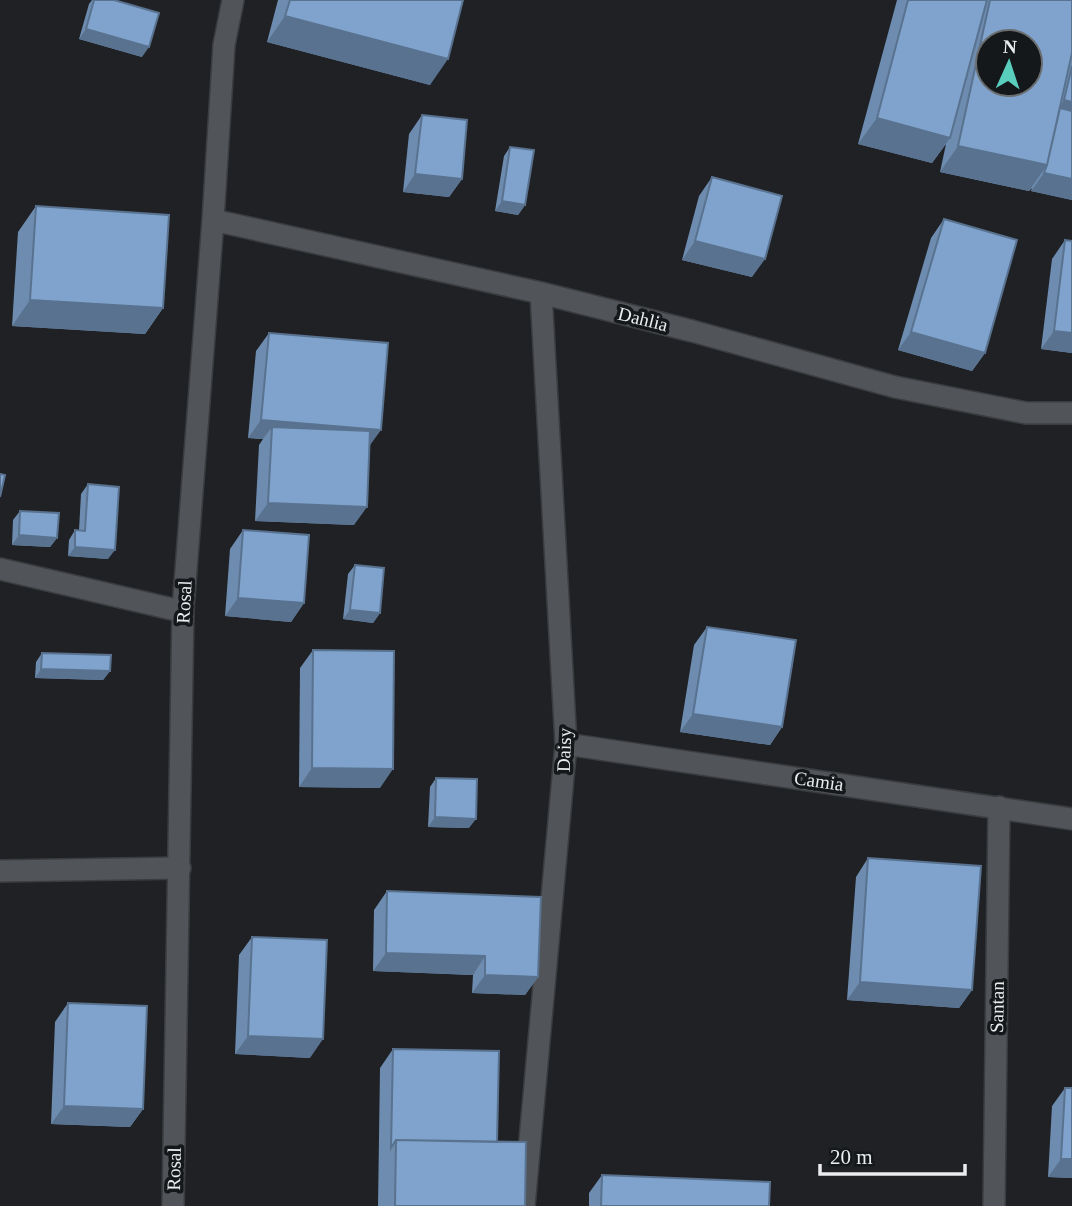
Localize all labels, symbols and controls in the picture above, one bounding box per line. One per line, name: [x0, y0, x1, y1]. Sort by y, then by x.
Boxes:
north arrow: [974, 28, 1044, 98]
text: N: [1002, 36, 1018, 57]
street label: Dahlia: [616, 303, 671, 335]
street label: Rosal: [172, 580, 196, 624]
street label: Daisy: [553, 727, 575, 773]
street label: Camia: [793, 767, 846, 795]
street label: Santan: [986, 980, 1008, 1033]
scale bar: [820, 1132, 965, 1176]
text: 20 m: [830, 1145, 873, 1169]
street label: Rosal: [163, 1147, 185, 1191]

